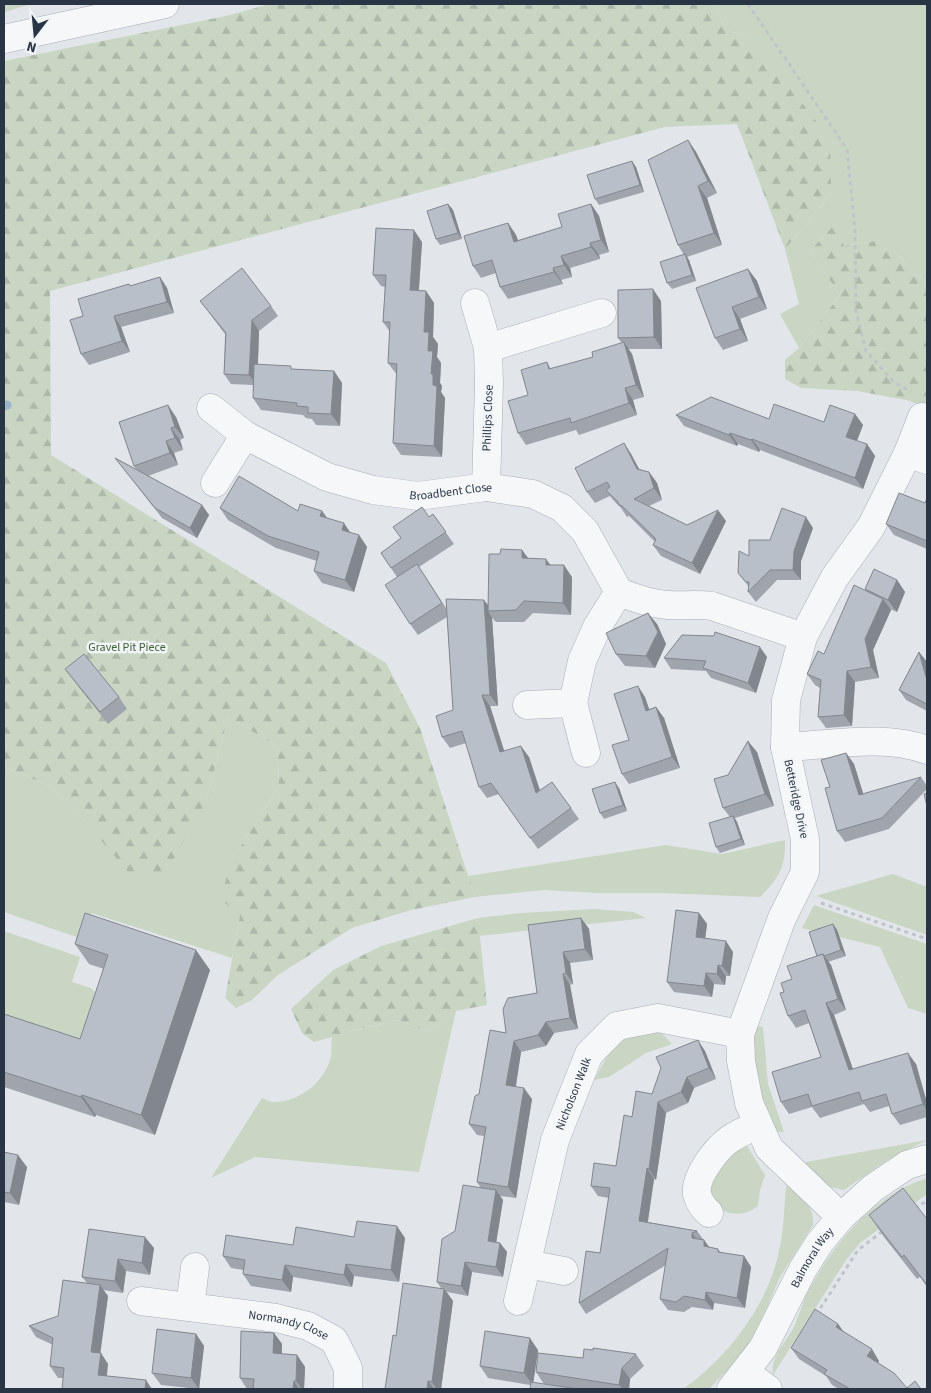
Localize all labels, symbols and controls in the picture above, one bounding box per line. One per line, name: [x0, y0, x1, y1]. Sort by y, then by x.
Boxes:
north arrow: [10, 10, 60, 60]
text: N: [24, 36, 39, 57]
street label: Phillips Close: [478, 384, 498, 452]
street label: Broadbent Close: [408, 479, 493, 505]
park label: Gravel Pit Piece: [88, 639, 166, 656]
street label: Betteridge Drive: [779, 758, 813, 840]
street label: Nicholson Walk: [551, 1055, 595, 1133]
street label: Balmoral Way: [786, 1223, 838, 1291]
street label: Normandy Close: [248, 1306, 332, 1344]

